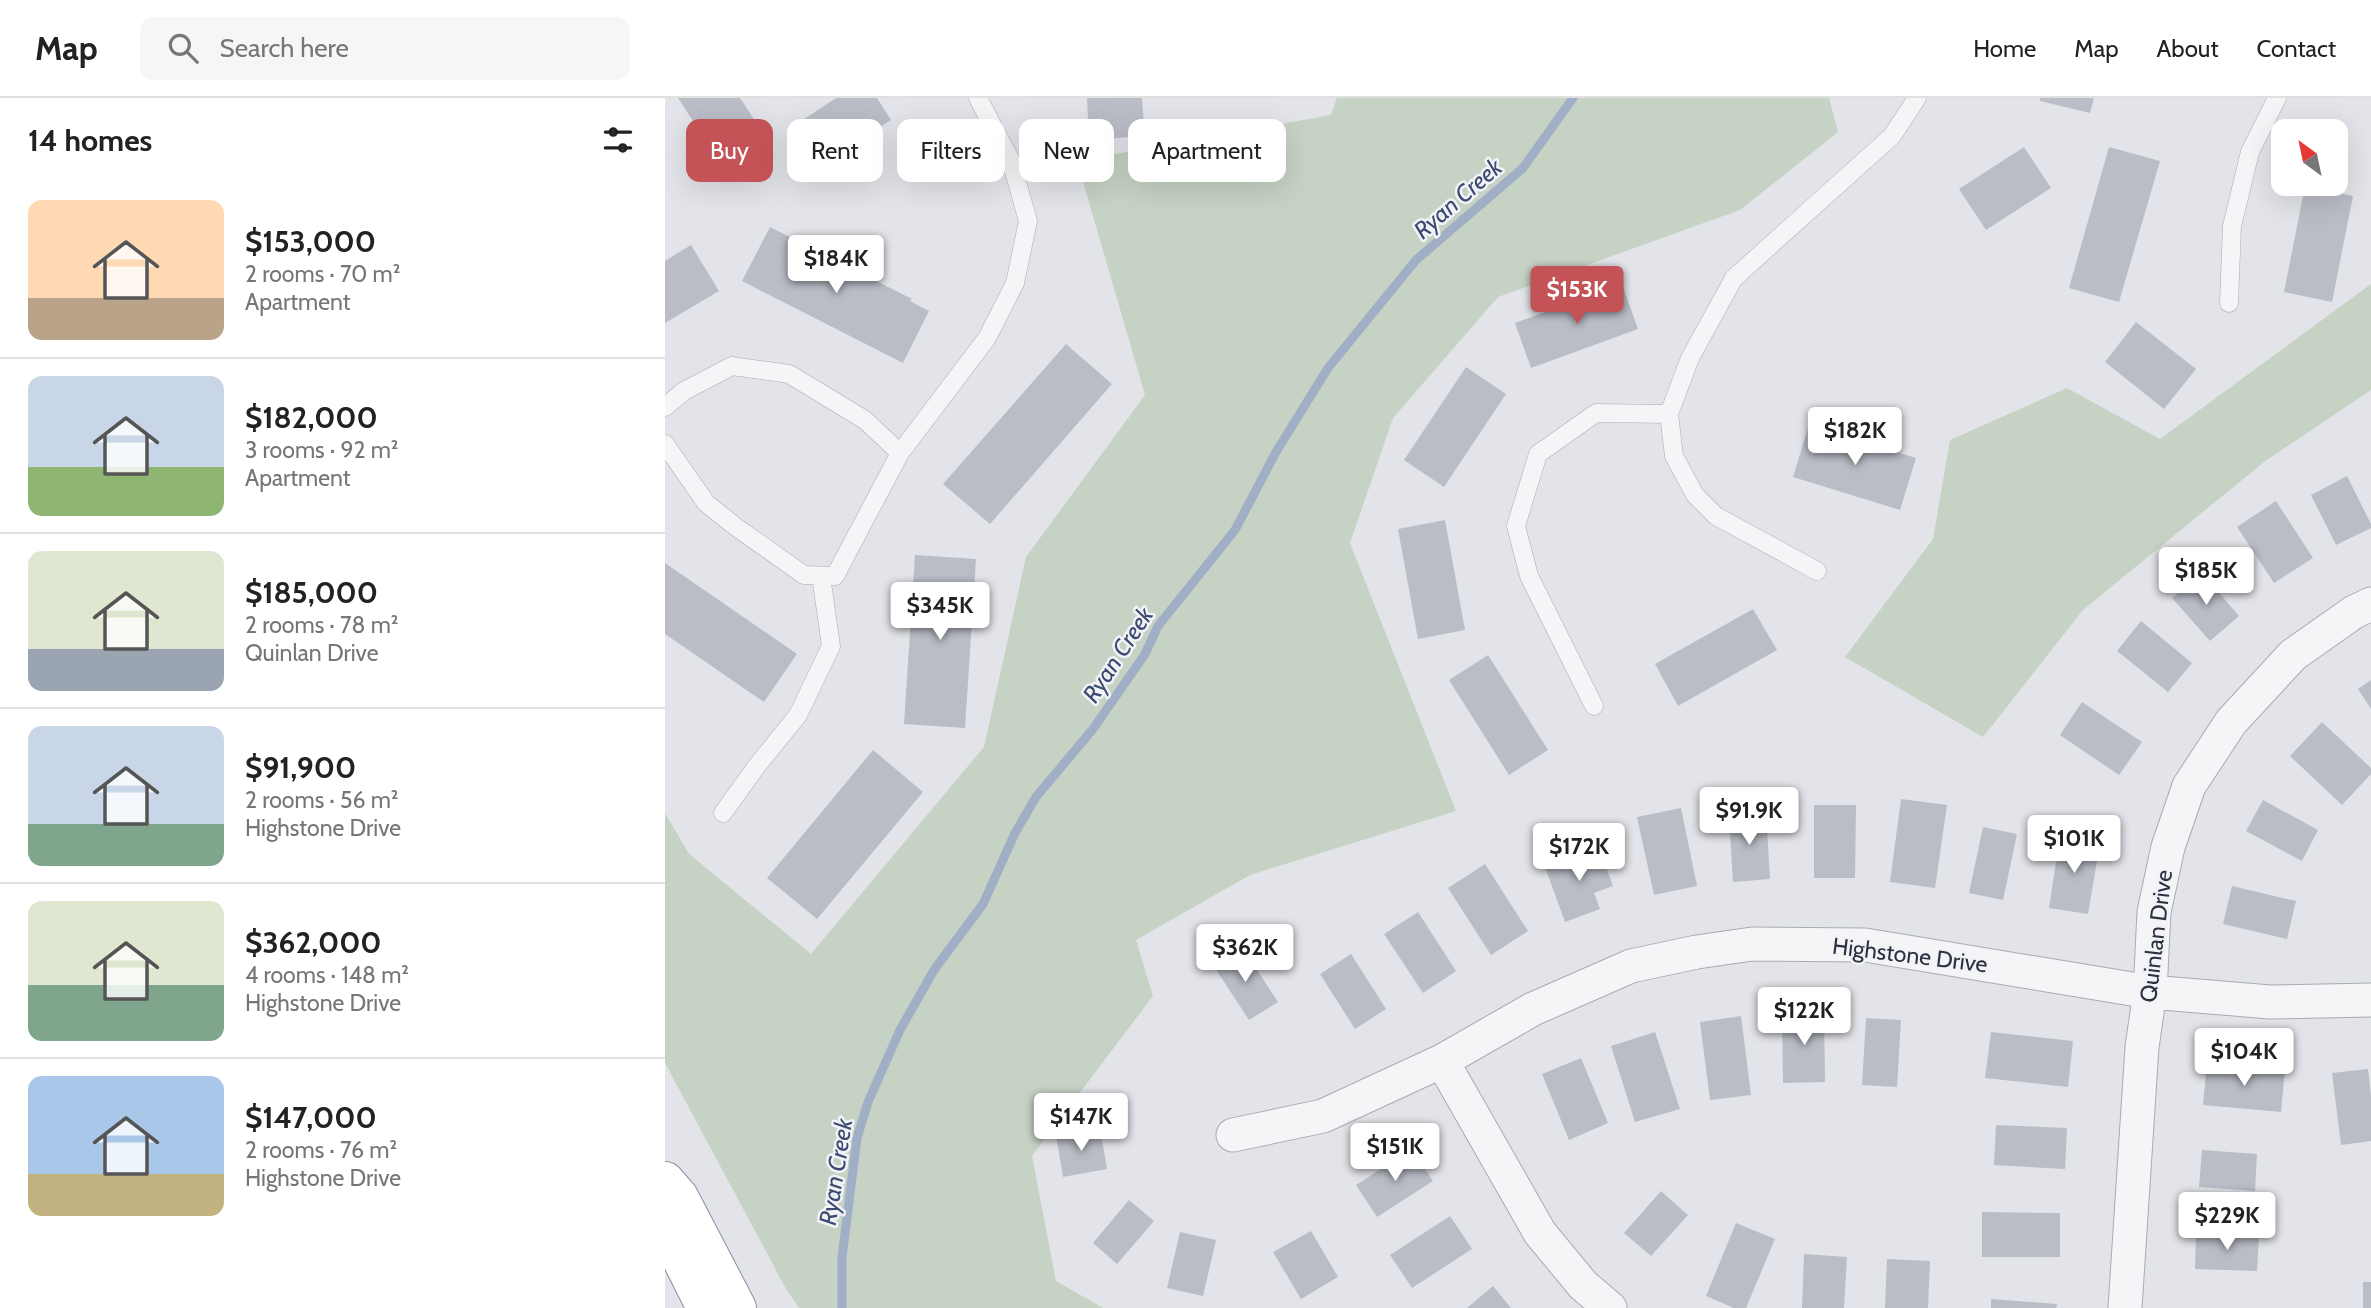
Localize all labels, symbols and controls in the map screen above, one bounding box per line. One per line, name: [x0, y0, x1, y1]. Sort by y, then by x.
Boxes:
search box: [140, 17, 630, 80]
text: Map: [35, 28, 98, 68]
icon: search: [164, 29, 202, 67]
text: Search here: [220, 32, 349, 64]
text: Home: [1973, 34, 2036, 63]
text: Map: [2074, 34, 2119, 63]
text: About: [2157, 34, 2219, 63]
text: Contact: [2257, 34, 2336, 63]
chip: Buy: [686, 119, 773, 182]
chip: Rent: [787, 119, 883, 182]
chip: Filters: [897, 119, 1005, 182]
chip: New: [1019, 119, 1114, 182]
chip: Apartment: [1128, 119, 1286, 182]
north arrow: [2271, 119, 2349, 196]
map controls: [2271, 119, 2348, 196]
icon: filters: [599, 121, 637, 159]
text: 14 homes: [28, 122, 152, 159]
water label: Ryan Creek: [1408, 152, 1508, 245]
text: $153,000: [245, 223, 376, 260]
icon: home: [84, 228, 168, 312]
pin: $184K: [787, 236, 885, 295]
text: $184K: [804, 244, 868, 272]
text: 2 rooms · 70 m²: [245, 260, 400, 288]
pin: $153K: [1528, 266, 1626, 326]
text: $153K: [1547, 275, 1608, 303]
text: Apartment: [245, 288, 350, 316]
text: $182,000: [245, 399, 378, 436]
icon: home: [84, 404, 168, 488]
pin: $182K: [1806, 408, 1904, 467]
text: $182K: [1824, 416, 1886, 444]
text: 3 rooms · 92 m²: [245, 436, 399, 464]
text: Apartment: [245, 464, 350, 492]
pin: $185K: [2157, 547, 2255, 607]
text: $185K: [2175, 556, 2237, 584]
text: $185,000: [245, 574, 378, 611]
icon: home: [84, 579, 168, 663]
pin: $345K: [891, 582, 989, 642]
text: $345K: [907, 591, 973, 619]
water label: Ryan Creek: [1076, 601, 1159, 708]
text: 2 rooms · 78 m²: [245, 611, 399, 639]
text: Quinlan Drive: [245, 639, 378, 667]
text: $91,900: [245, 749, 356, 786]
icon: home: [84, 754, 168, 838]
text: 2 rooms · 56 m²: [245, 786, 399, 814]
pin: $91.9K: [1692, 788, 1806, 847]
text: $91.9K: [1716, 796, 1782, 824]
text: Highstone Drive: [245, 814, 401, 842]
pin: $101K: [2025, 816, 2123, 875]
pin: $172K: [1530, 824, 1628, 883]
text: $101K: [2044, 824, 2104, 852]
text: $172K: [1549, 832, 1609, 860]
street label: Quinlan Drive: [2134, 868, 2178, 1004]
text: $362,000: [245, 924, 382, 961]
pin: $362K: [1196, 924, 1294, 984]
icon: home: [84, 929, 168, 1013]
street label: Highstone Drive: [1831, 932, 1989, 978]
text: $362K: [1212, 933, 1278, 961]
text: 4 rooms · 148 m²: [245, 961, 409, 989]
pin: $122K: [1755, 988, 1853, 1047]
text: Highstone Drive: [245, 989, 401, 1017]
text: $122K: [1774, 996, 1834, 1024]
pin: $104K: [2195, 1028, 2293, 1088]
text: $104K: [2211, 1037, 2277, 1065]
pin: $147K: [1032, 1094, 1130, 1153]
text: $147,000: [245, 1099, 377, 1136]
text: $147K: [1050, 1102, 1112, 1130]
icon: home: [84, 1104, 168, 1188]
water label: Ryan Creek: [813, 1116, 858, 1227]
pin: $151K: [1346, 1124, 1444, 1183]
text: $151K: [1366, 1132, 1424, 1160]
text: 2 rooms · 76 m²: [245, 1136, 397, 1164]
text: Highstone Drive: [245, 1164, 401, 1192]
pin: $229K: [2178, 1192, 2276, 1252]
text: $229K: [2194, 1201, 2260, 1229]

